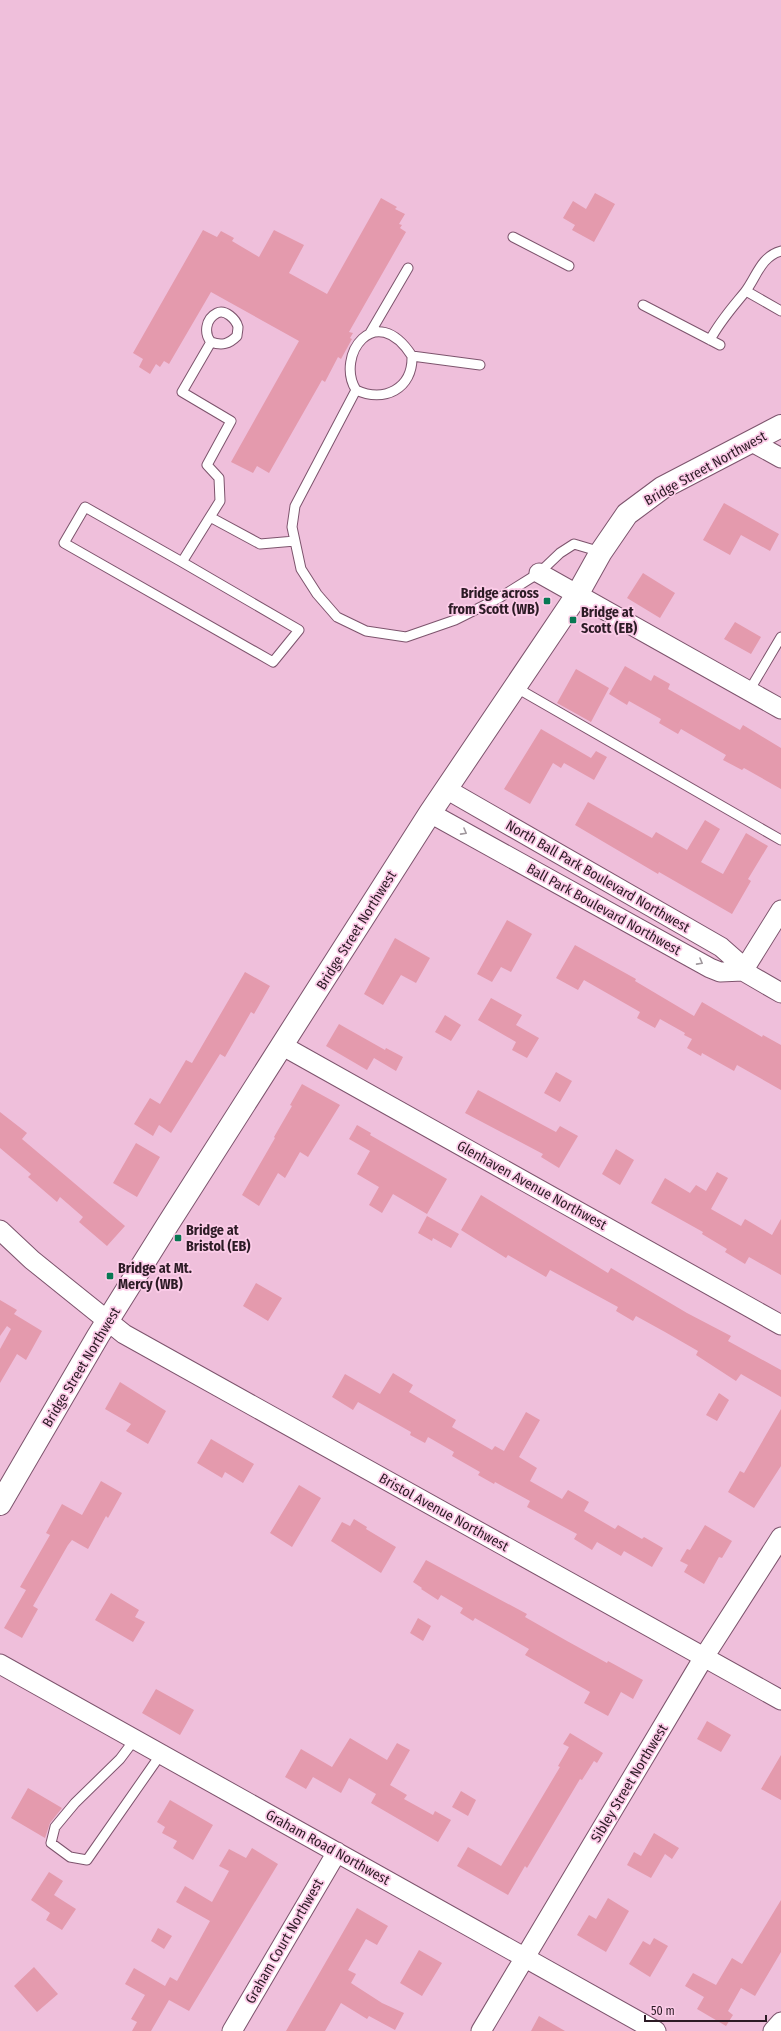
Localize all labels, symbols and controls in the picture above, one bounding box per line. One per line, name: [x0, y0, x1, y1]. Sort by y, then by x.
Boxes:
street label: Bridge Street Northwest: [641, 428, 770, 509]
place label: Bridge across from Scott (WB): [448, 585, 539, 618]
marker: Bridge across from Scott (WB): [542, 596, 552, 606]
place label: Bridge at Scott (EB): [581, 604, 637, 637]
marker: Bridge at Scott (EB): [568, 615, 578, 625]
street label: North Ball Park Boulevard Northwest: [503, 816, 693, 936]
one-way arrow: [460, 827, 467, 834]
street label: Ball Park Boulevard Northwest: [524, 860, 684, 958]
street label: Bridge Street Northwest: [313, 867, 400, 993]
one-way arrow: [696, 958, 703, 965]
street label: Glenhaven Avenue Northwest: [454, 1137, 610, 1234]
place label: Bridge at Bristol (EB): [186, 1222, 250, 1255]
marker: Bridge at Bristol (EB): [173, 1233, 183, 1243]
place label: Bridge at Mt. Mercy (WB): [118, 1260, 192, 1293]
marker: Bridge at Mt. Mercy (WB): [105, 1271, 115, 1281]
street label: Bridge Street Northwest: [39, 1304, 124, 1430]
street label: Bristol Avenue Northwest: [376, 1470, 512, 1555]
street label: Sibley Street Northwest: [587, 1721, 672, 1846]
street label: Graham Road Northwest: [263, 1806, 393, 1889]
street label: Graham Court Northwest: [242, 1875, 327, 2007]
scale bar: [645, 1997, 766, 2023]
text: 50 m: [651, 2004, 675, 2018]

